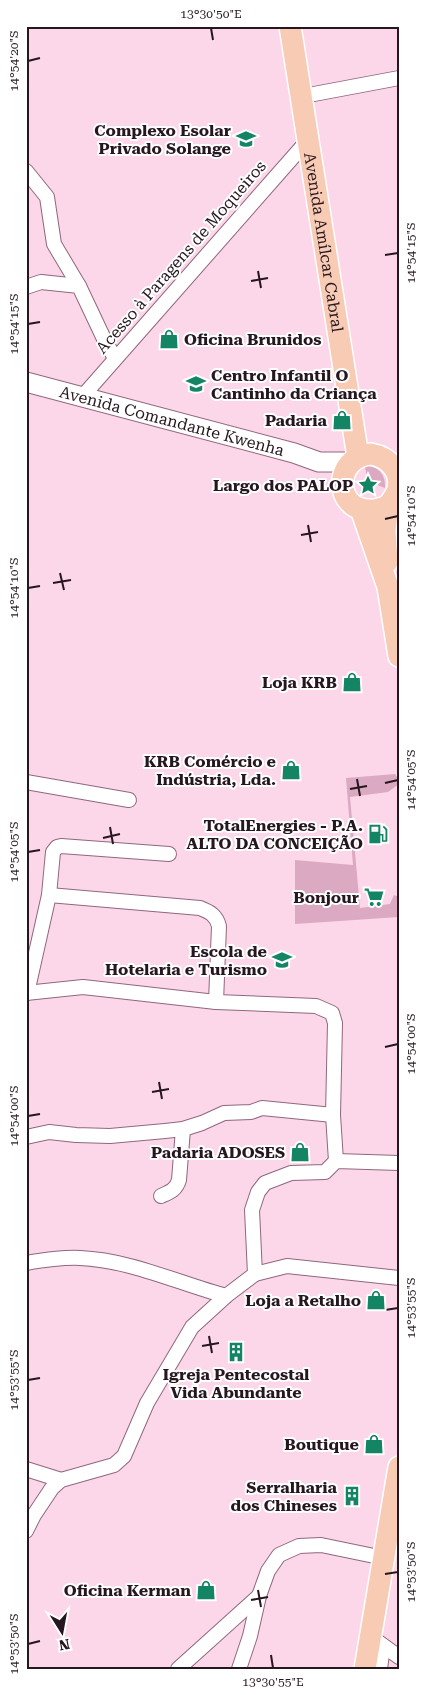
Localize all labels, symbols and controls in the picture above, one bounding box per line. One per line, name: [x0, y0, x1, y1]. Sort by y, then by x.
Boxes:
text: 13°30'50"E: [180, 7, 242, 21]
text: 14°54'20"S: [7, 31, 21, 91]
place label: Complexo Esolar Privado Solange: [94, 121, 231, 158]
school or university icon: Complexo Esolar Privado Solange: [235, 128, 257, 150]
street label: Avenida Amílcar Cabral: [301, 151, 348, 334]
street label: Acesso à Paragens de Moqueiros: [92, 156, 270, 357]
text: 14°54'15"S: [404, 223, 418, 283]
text: 14°54'15"S: [7, 294, 21, 354]
shop icon: Oficina Brunidos: [158, 328, 180, 350]
place label: Oficina Brunidos: [184, 330, 322, 349]
place label: Centro Infantil O Cantinho da Criança: [211, 366, 377, 403]
school or university icon: Centro Infantil O Cantinho da Criança: [185, 373, 207, 395]
street label: Avenida Comandante Kwenha: [58, 382, 287, 460]
shop icon: Padaria: [331, 409, 353, 431]
place label: Padaria: [265, 411, 328, 430]
place icon: Largo dos PALOP: [357, 474, 379, 496]
place label: Largo dos PALOP: [213, 476, 353, 495]
text: 14°54'10"S: [404, 486, 418, 546]
text: 14°54'10"S: [7, 558, 21, 618]
shop icon: Loja KRB: [341, 671, 363, 693]
place label: Loja KRB: [262, 673, 337, 692]
text: 14°54'05"S: [404, 750, 418, 810]
place label: KRB Comércio e Indústria, Lda.: [144, 752, 276, 789]
shop icon: KRB Comércio e Indústria, Lda.: [280, 759, 302, 781]
place label: TotalEnergies - P.A. ALTO DA CONCEIÇÃO: [187, 816, 363, 853]
text: 14°54'05"S: [7, 822, 21, 882]
fuel station icon: TotalEnergies - P.A. ALTO DA CONCEIÇÃO: [367, 823, 389, 845]
supermarket icon: Bonjour: [363, 886, 385, 908]
place label: Bonjour: [293, 888, 359, 907]
place label: Escola de Hotelaria e Turismo: [105, 942, 267, 979]
school or university icon: Escola de Hotelaria e Turismo: [271, 949, 293, 971]
text: 14°54'00"S: [404, 1014, 418, 1074]
text: 14°54'00"S: [7, 1086, 21, 1146]
shop icon: Padaria ADOSES: [289, 1141, 311, 1163]
place label: Padaria ADOSES: [151, 1143, 285, 1162]
text: 14°53'55"S: [404, 1278, 418, 1338]
shop icon: Loja a Retalho: [365, 1289, 387, 1311]
place label: Loja a Retalho: [245, 1291, 361, 1310]
building icon: Igreja Pentecostal Vida Abundante: [225, 1341, 247, 1363]
text: 14°53'55"S: [7, 1350, 21, 1410]
place label: Igreja Pentecostal Vida Abundante: [163, 1365, 310, 1402]
shop icon: Boutique: [363, 1433, 385, 1455]
place label: Boutique: [284, 1435, 359, 1454]
place label: Serralharia dos Chineses: [230, 1478, 338, 1515]
building icon: Serralharia dos Chineses: [341, 1485, 363, 1507]
text: 14°53'50"S: [404, 1542, 418, 1602]
shop icon: Oficina Kerman: [195, 1579, 217, 1601]
place label: Oficina Kerman: [64, 1581, 191, 1600]
north arrow: [38, 1608, 88, 1658]
text: 14°53'50"S: [7, 1614, 21, 1674]
text: N: [57, 1636, 71, 1654]
text: 13°30'55"E: [242, 1675, 304, 1689]

